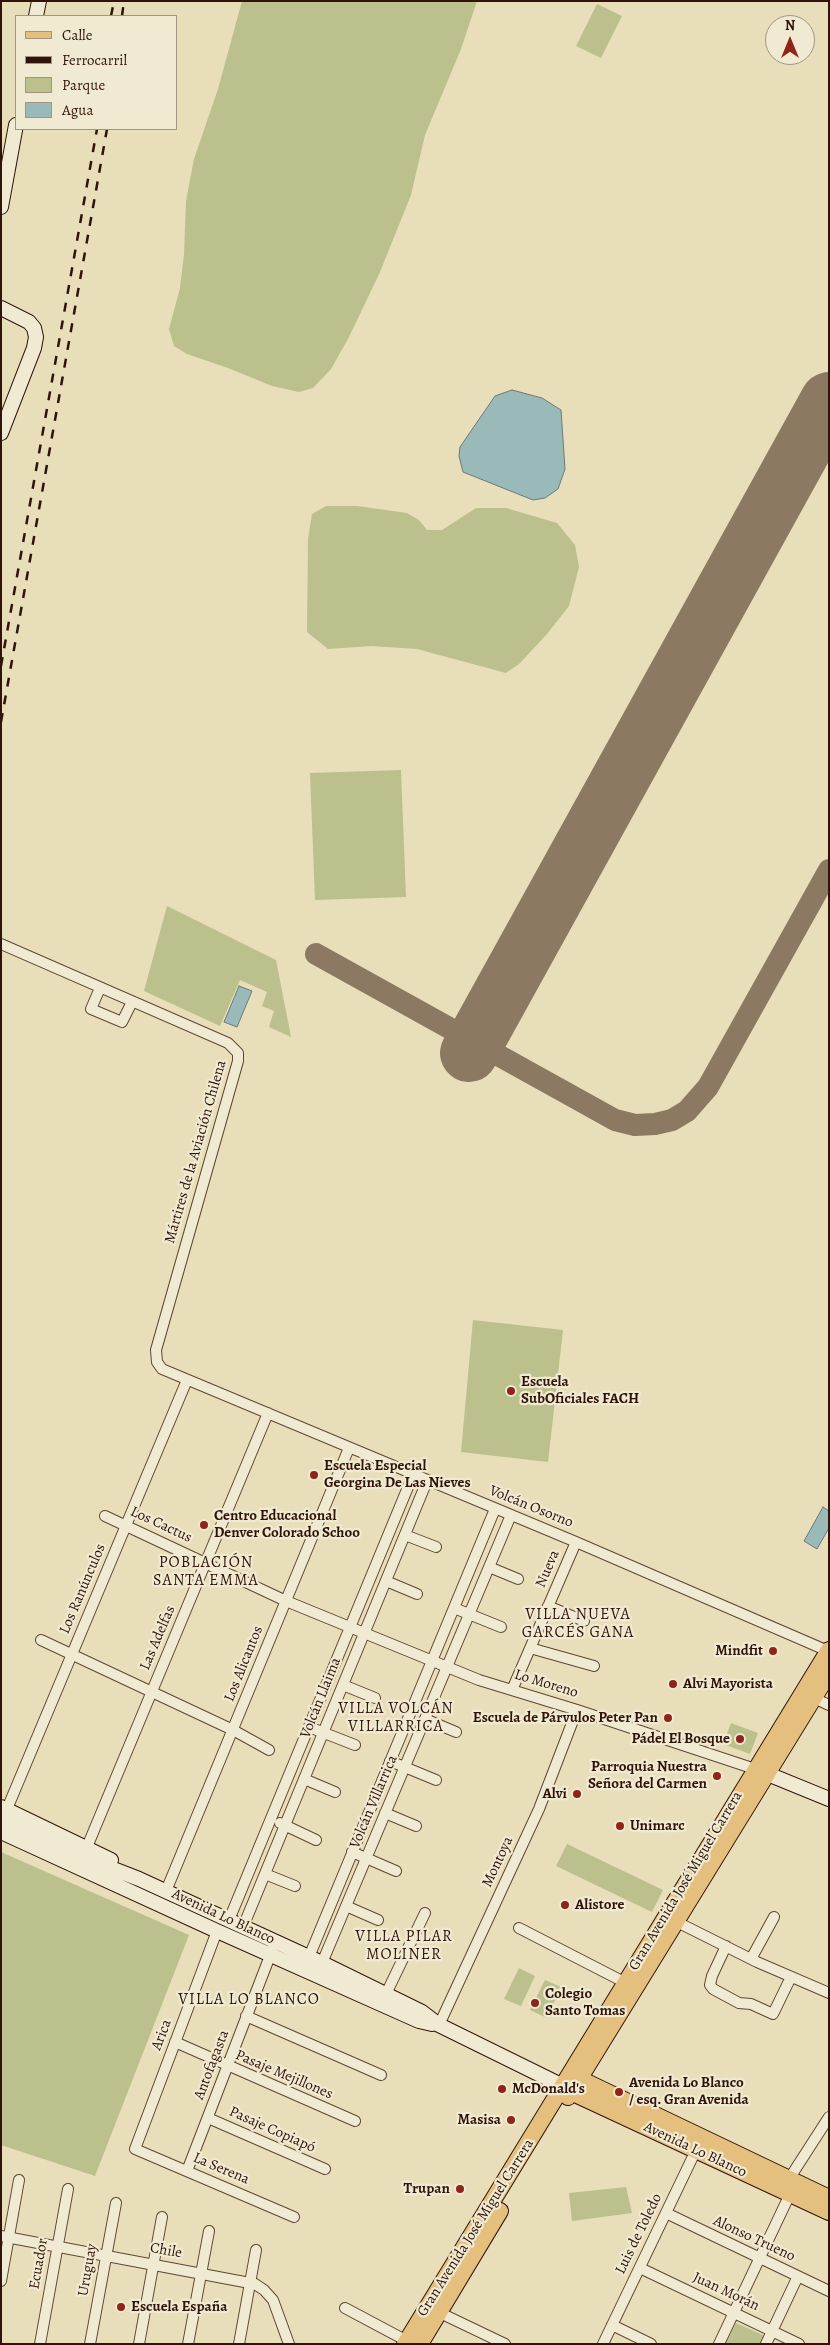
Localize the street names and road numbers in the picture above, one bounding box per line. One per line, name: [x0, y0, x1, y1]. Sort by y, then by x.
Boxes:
street label: Mártires de la Aviación Chilena: [161, 1058, 231, 1246]
street label: Volcán Osorno: [486, 1482, 576, 1532]
street label: Los Cactus: [127, 1503, 195, 1547]
street label: Los Ranúnculos: [56, 1541, 110, 1637]
street label: Nueva: [532, 1548, 564, 1590]
street label: Las Adelfas: [136, 1603, 180, 1673]
street label: Los Alicantos: [221, 1623, 267, 1705]
street label: Volcán Llaima: [297, 1655, 345, 1741]
street label: Lo Moreno: [512, 1666, 580, 1702]
street label: Volcán Villarrica: [346, 1753, 402, 1851]
street label: Gran Avenida José Miguel Carrera: [625, 1788, 747, 1974]
street label: Montoya: [478, 1834, 518, 1890]
street label: Avenida Lo Blanco: [169, 1885, 277, 1949]
street label: Arica: [148, 2017, 176, 2053]
street label: Antofagasta: [190, 2028, 234, 2102]
street label: Pasaje Mejillones: [232, 2046, 336, 2104]
street label: Pasaje Copiapó: [226, 2103, 318, 2157]
street label: Avenida Lo Blanco: [641, 2118, 749, 2182]
street label: Gran Avenida José Miguel Carrera: [414, 2136, 538, 2320]
street label: La Serena: [190, 2149, 252, 2189]
street label: Luis de Toledo: [612, 2191, 666, 2277]
street label: Alonso Trueno: [710, 2212, 798, 2266]
street label: Ecuador: [26, 2237, 52, 2291]
street label: Chile: [149, 2239, 183, 2263]
street label: Uruguay: [75, 2242, 101, 2298]
street label: Juan Morán: [690, 2269, 762, 2315]

